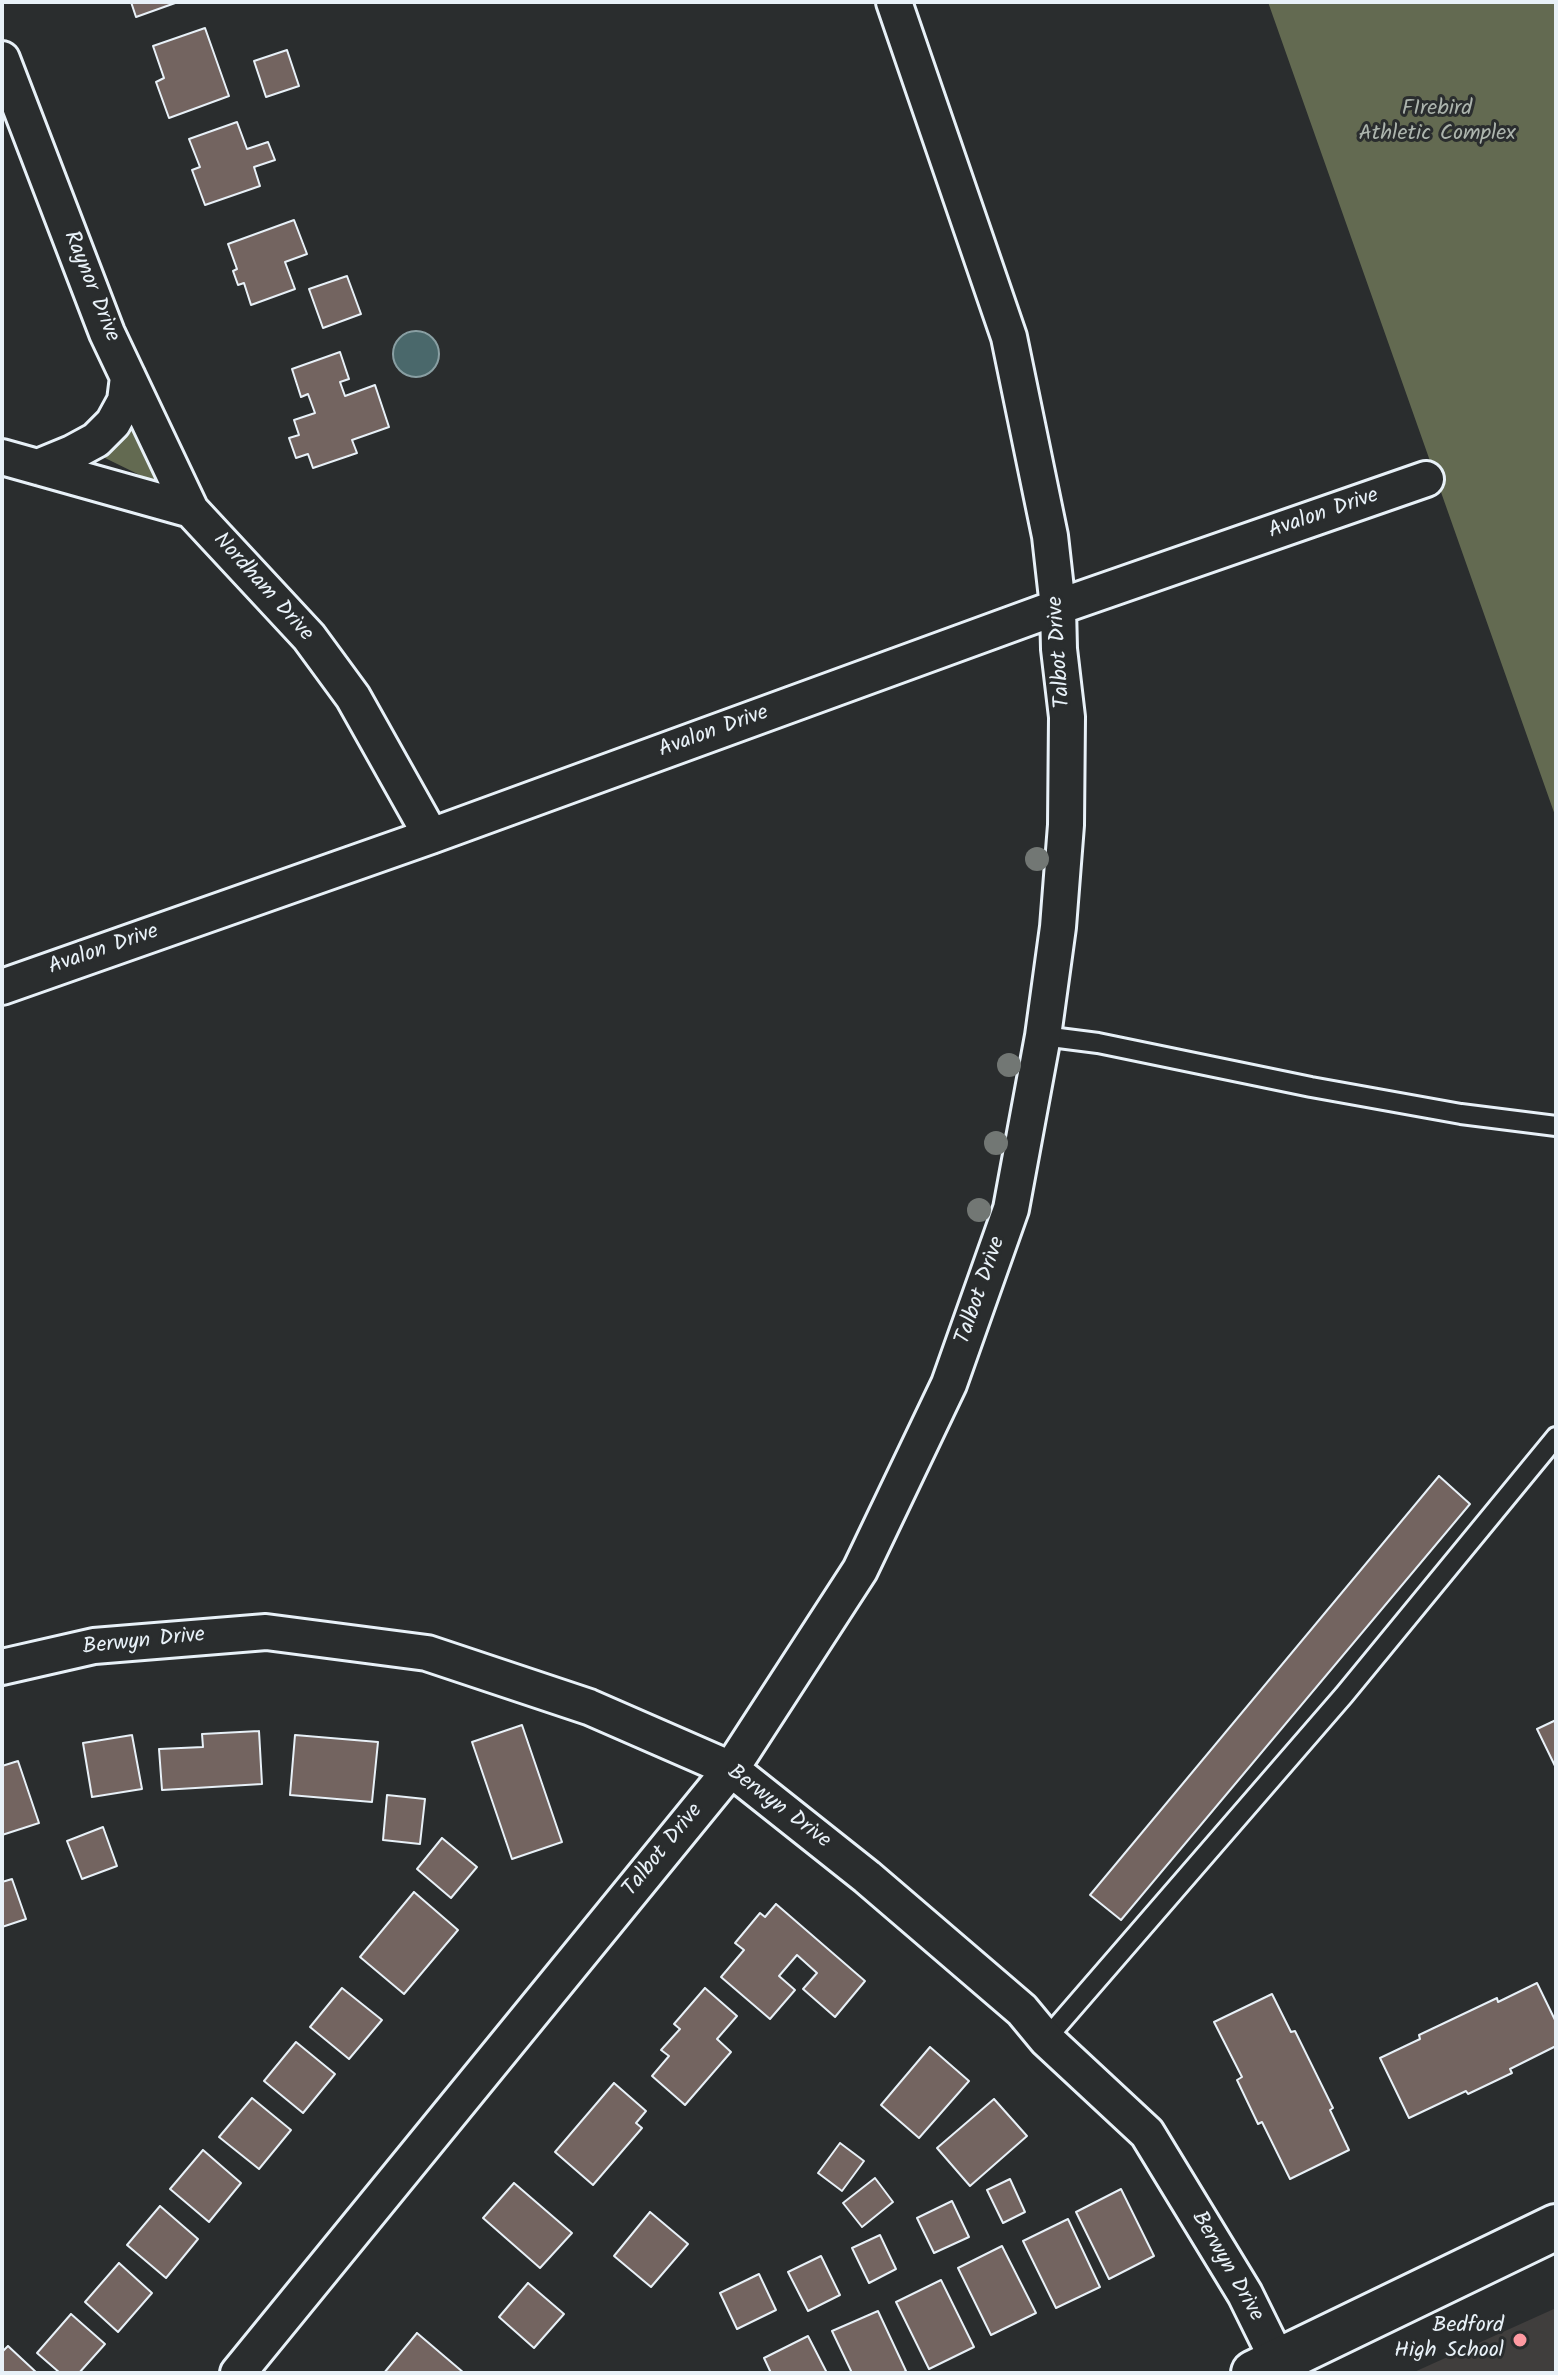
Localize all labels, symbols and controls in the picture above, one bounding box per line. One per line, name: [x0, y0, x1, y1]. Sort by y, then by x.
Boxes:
park label: FIrebird Athletic Complex: [1358, 97, 1516, 148]
street label: Raynor Drive: [56, 228, 124, 346]
street label: Avalon Drive: [1265, 484, 1383, 546]
street label: Nordham Drive: [206, 528, 318, 648]
street label: Talbot Drive: [1044, 595, 1078, 709]
street label: Avalon Drive: [656, 701, 772, 765]
street label: Avalon Drive: [45, 920, 163, 982]
street label: Talbot Drive: [951, 1234, 1013, 1348]
street label: Berwyn Drive: [82, 1623, 206, 1663]
street label: Berwyn Drive: [721, 1761, 835, 1855]
street label: Talbot Drive: [618, 1799, 710, 1903]
street label: Berwyn Drive: [1184, 2207, 1268, 2327]
place label: Bedford High School: [1394, 2314, 1504, 2366]
marker: Bedford High School: [1511, 2331, 1529, 2349]

